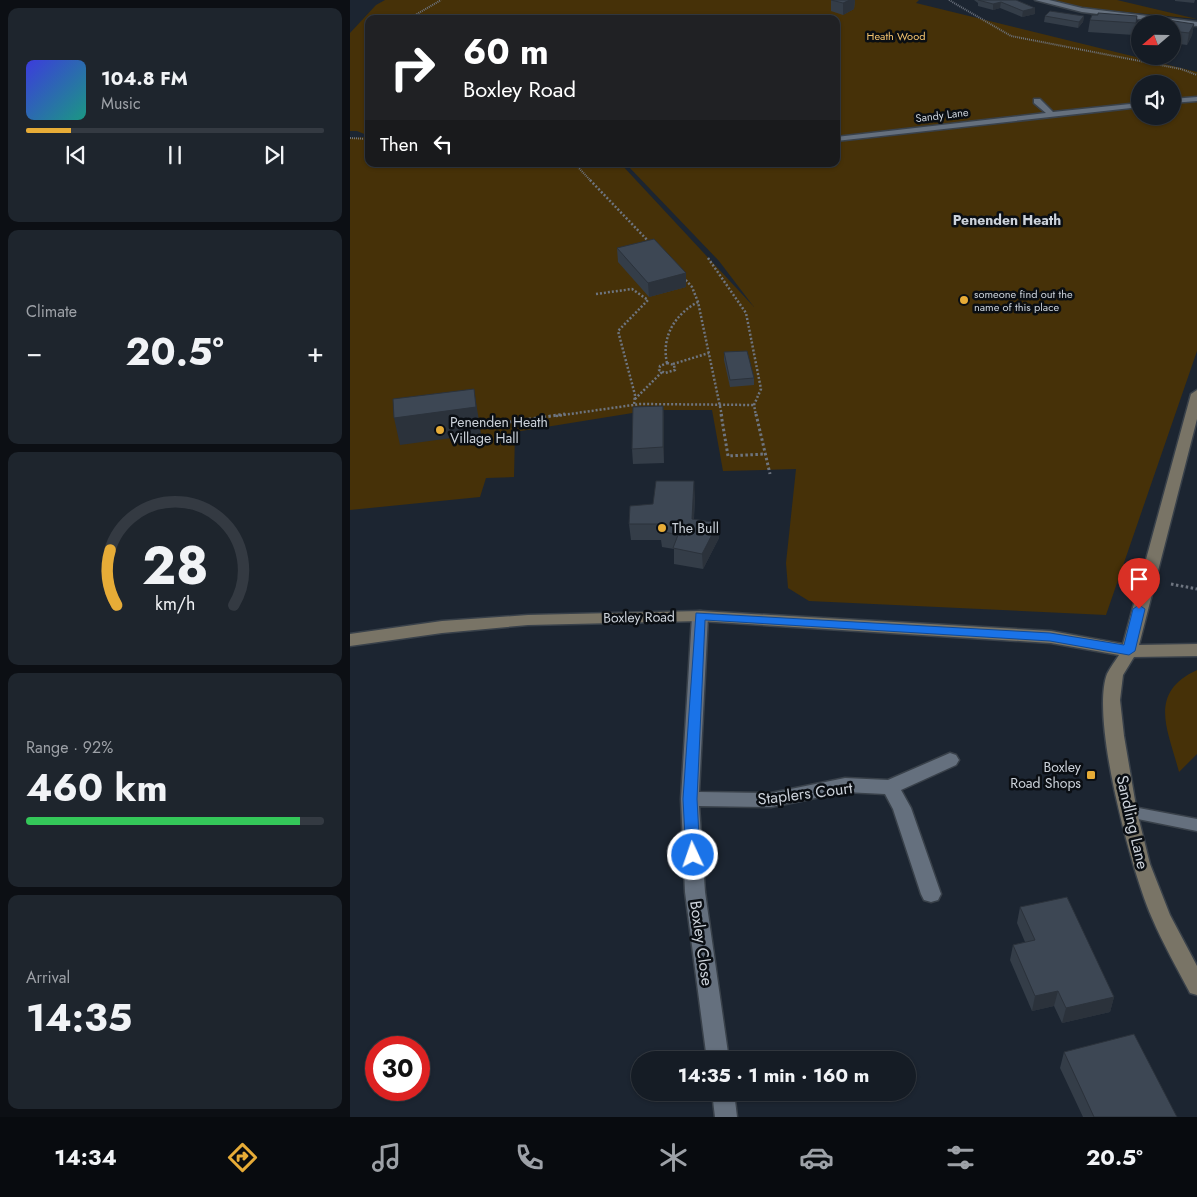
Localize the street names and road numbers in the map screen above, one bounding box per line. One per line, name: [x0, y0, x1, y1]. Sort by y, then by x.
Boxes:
street label: Sandy Lane: [915, 104, 970, 126]
street label: Boxley Road: [603, 606, 675, 628]
street label: Sandling Lane: [1111, 773, 1154, 871]
street label: Staplers Court: [756, 776, 854, 811]
street label: Boxley Close: [684, 899, 719, 987]

